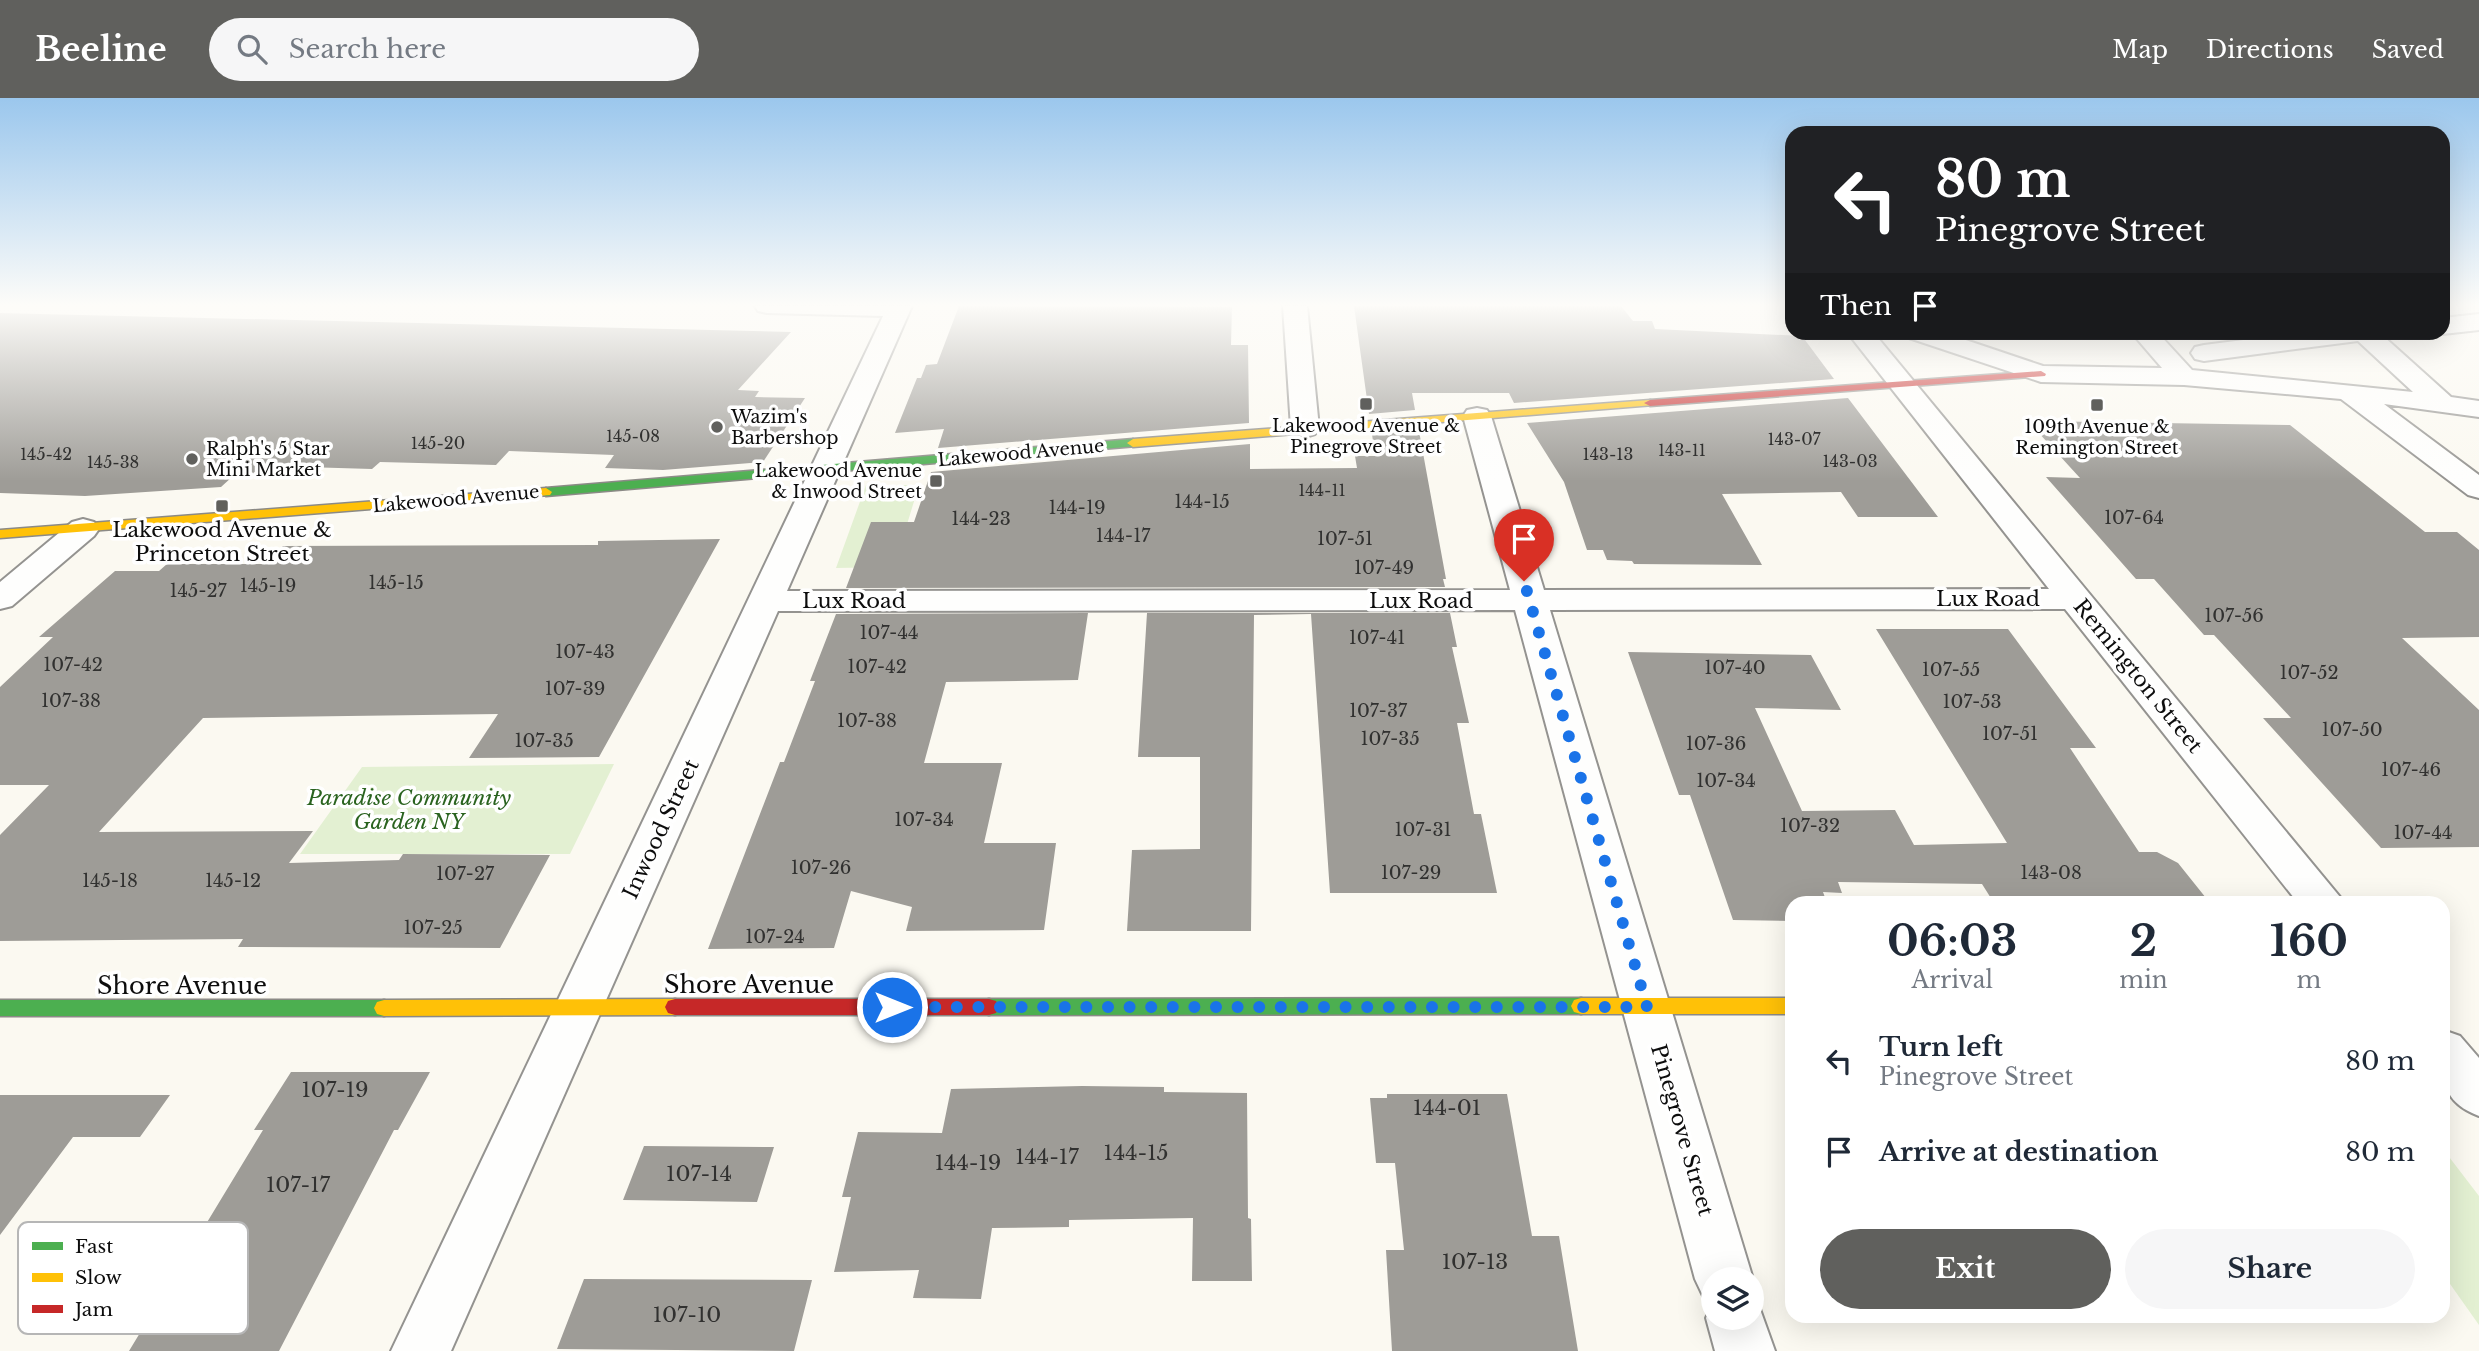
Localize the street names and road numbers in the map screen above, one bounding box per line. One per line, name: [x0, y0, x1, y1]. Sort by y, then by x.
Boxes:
street label: Lakewood Avenue: [937, 435, 1105, 471]
street label: Lakewood Avenue: [372, 481, 540, 517]
street label: Lux Road: [1936, 586, 2040, 612]
street label: Lux Road: [802, 588, 906, 614]
street label: Lux Road: [1369, 588, 1473, 614]
street label: Remington Street: [2068, 594, 2208, 758]
street label: Inwood Street: [617, 755, 705, 903]
street label: Shore Avenue: [664, 970, 834, 999]
street label: Shore Avenue: [97, 971, 267, 1000]
street label: Pinegrove Street: [1645, 1041, 1719, 1219]

